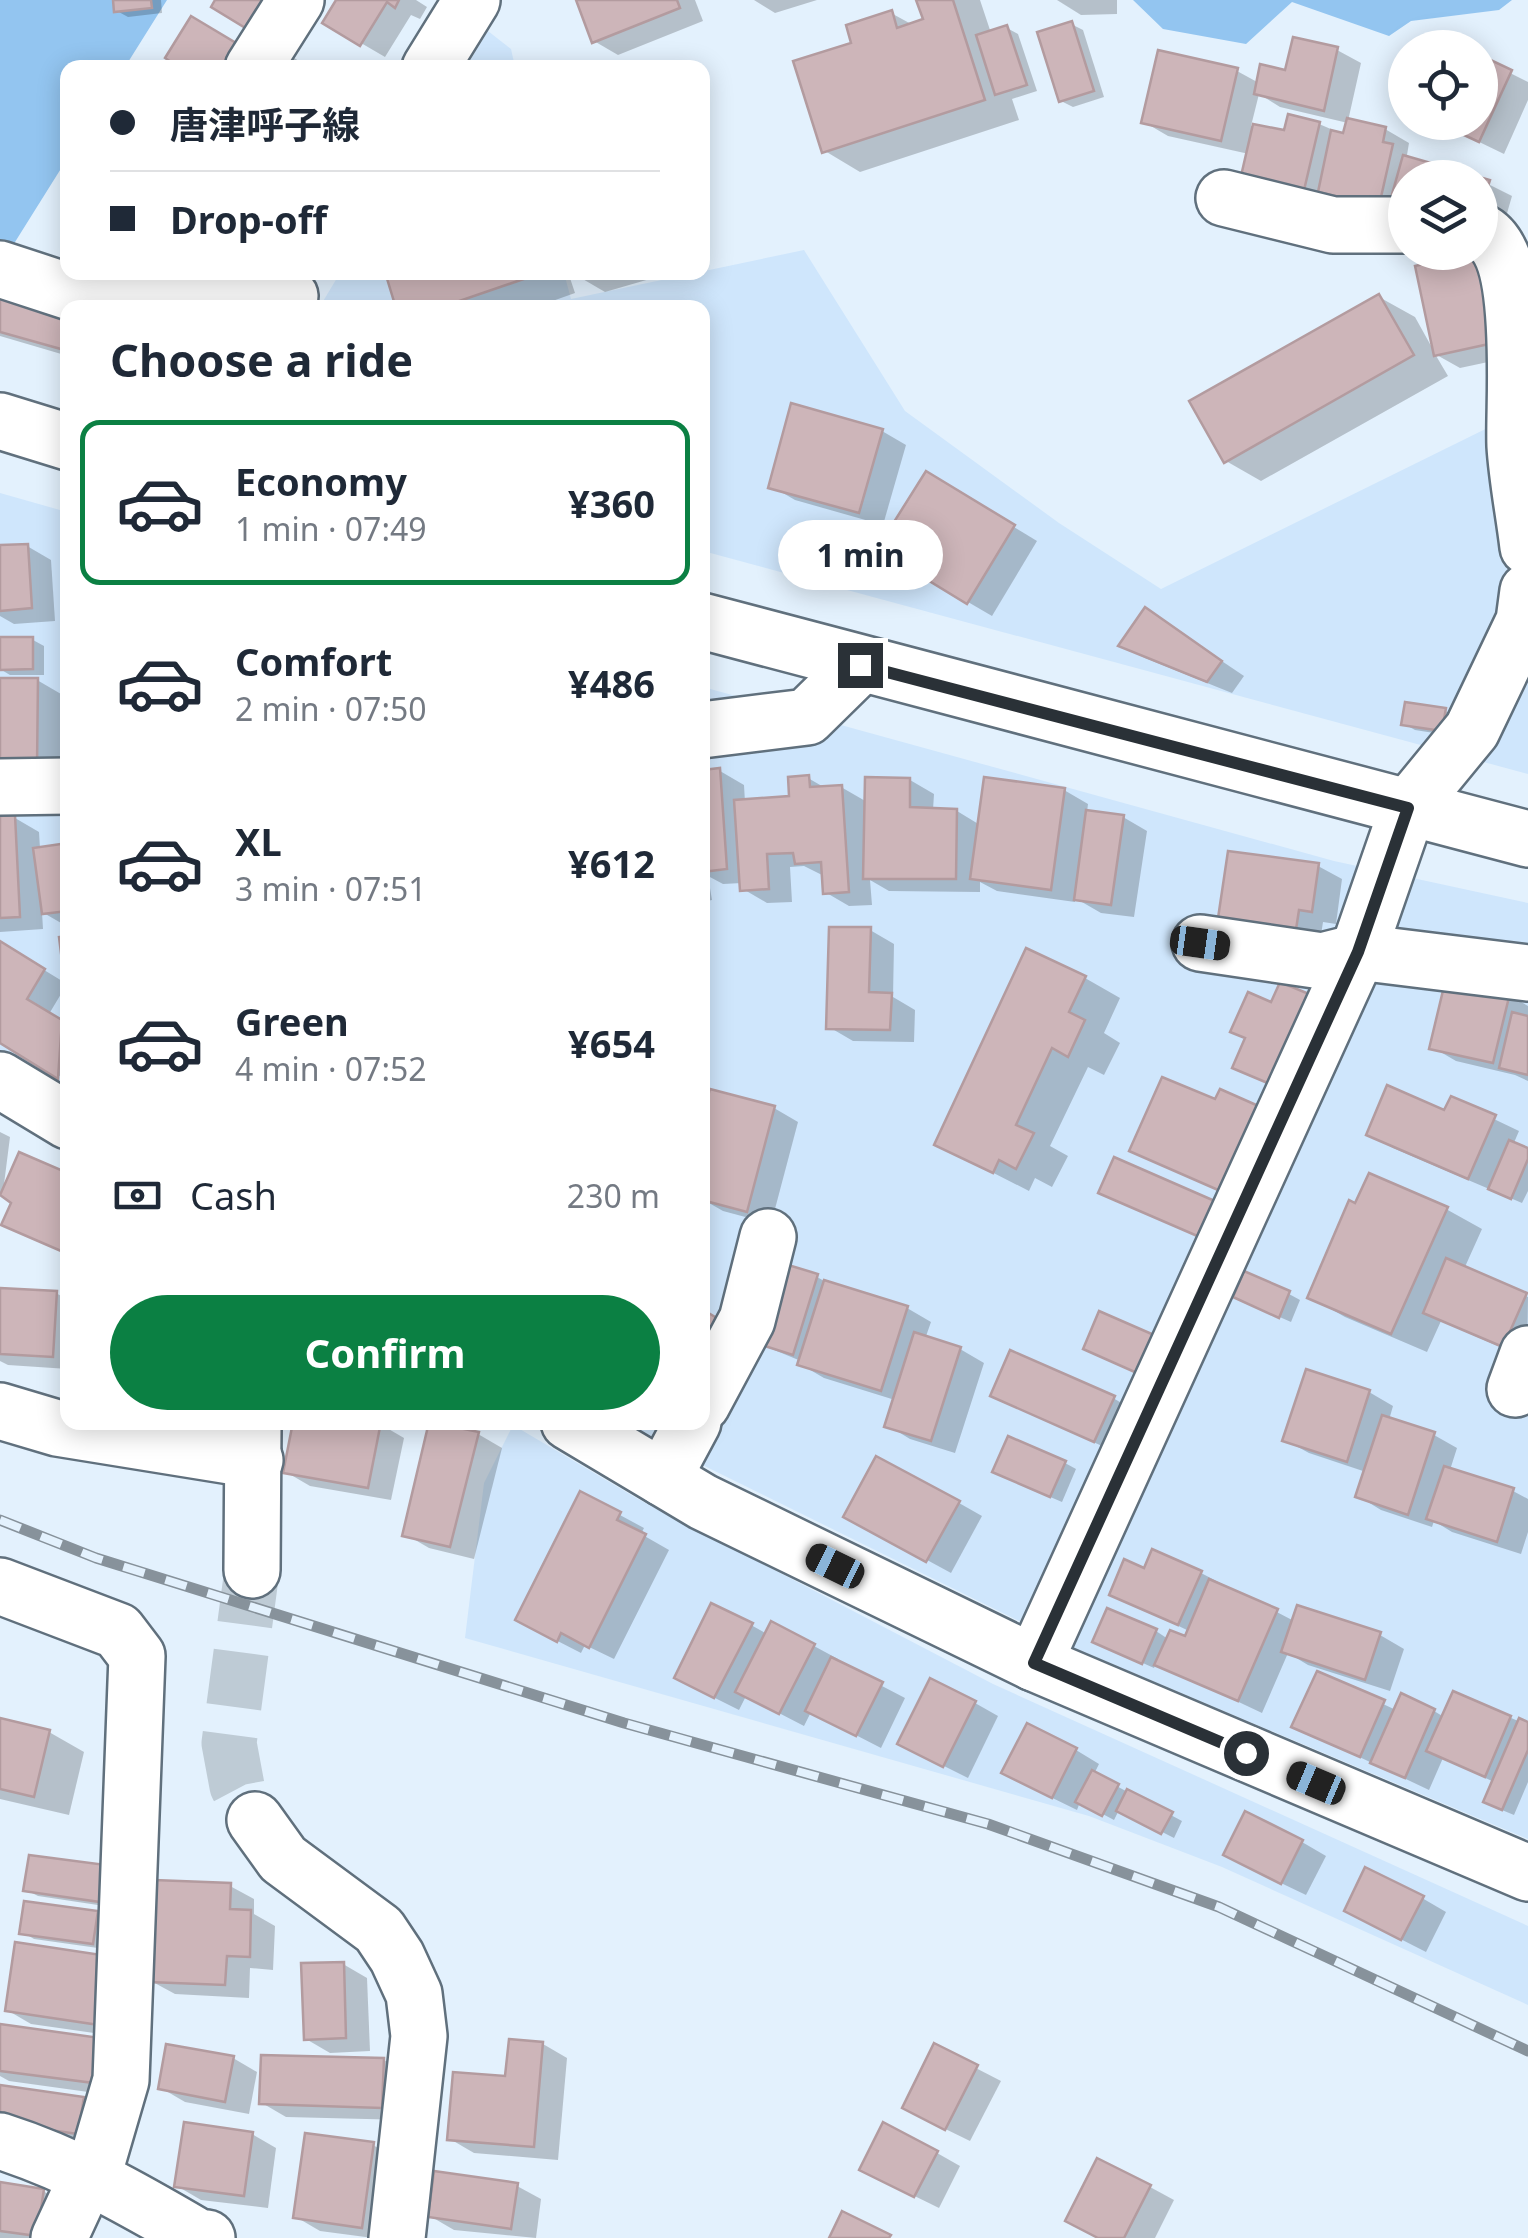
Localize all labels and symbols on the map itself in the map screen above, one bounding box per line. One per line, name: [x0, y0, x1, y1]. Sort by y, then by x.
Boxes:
callout: 1 min: [778, 520, 942, 590]
route end: [838, 643, 883, 688]
car: [1168, 924, 1232, 962]
car: [801, 1539, 869, 1593]
route start: [1224, 1731, 1269, 1776]
car: [1283, 1757, 1349, 1809]

